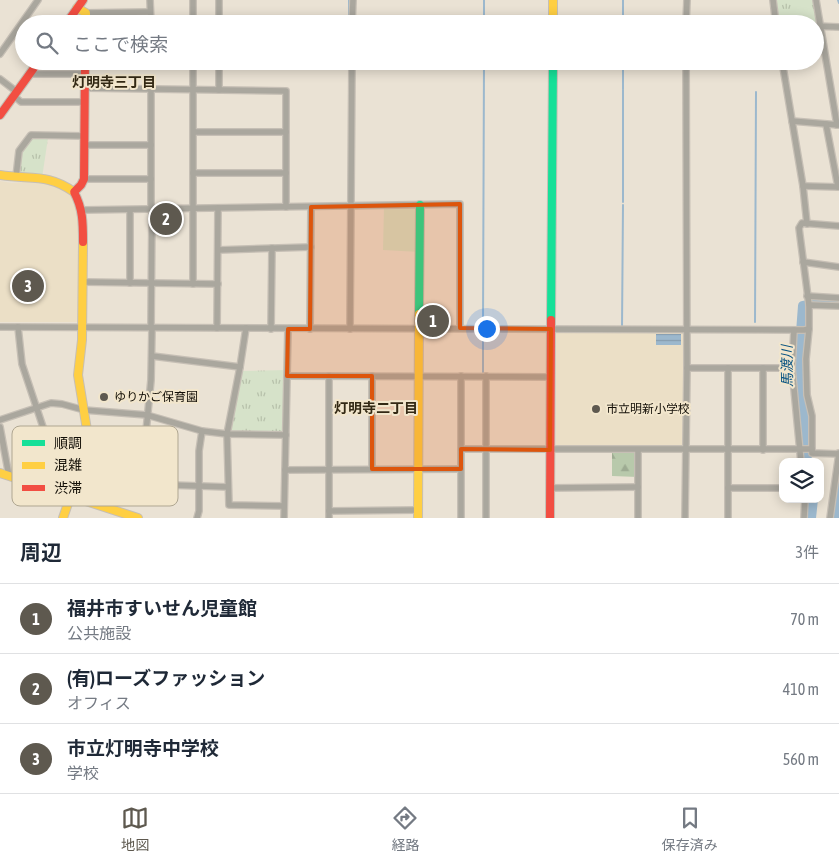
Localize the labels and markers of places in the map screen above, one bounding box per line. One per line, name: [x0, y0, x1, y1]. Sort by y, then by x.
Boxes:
pin: 2: [150, 200, 182, 238]
pin: 3: [12, 267, 44, 305]
pin: 1: [417, 302, 449, 340]
place label: ゆりかご保育園: [114, 390, 198, 404]
marker: ゆりかご保育園: [98, 391, 110, 403]
place label: 市立明新小学校: [606, 402, 690, 416]
marker: 市立明新小学校: [590, 403, 602, 415]

